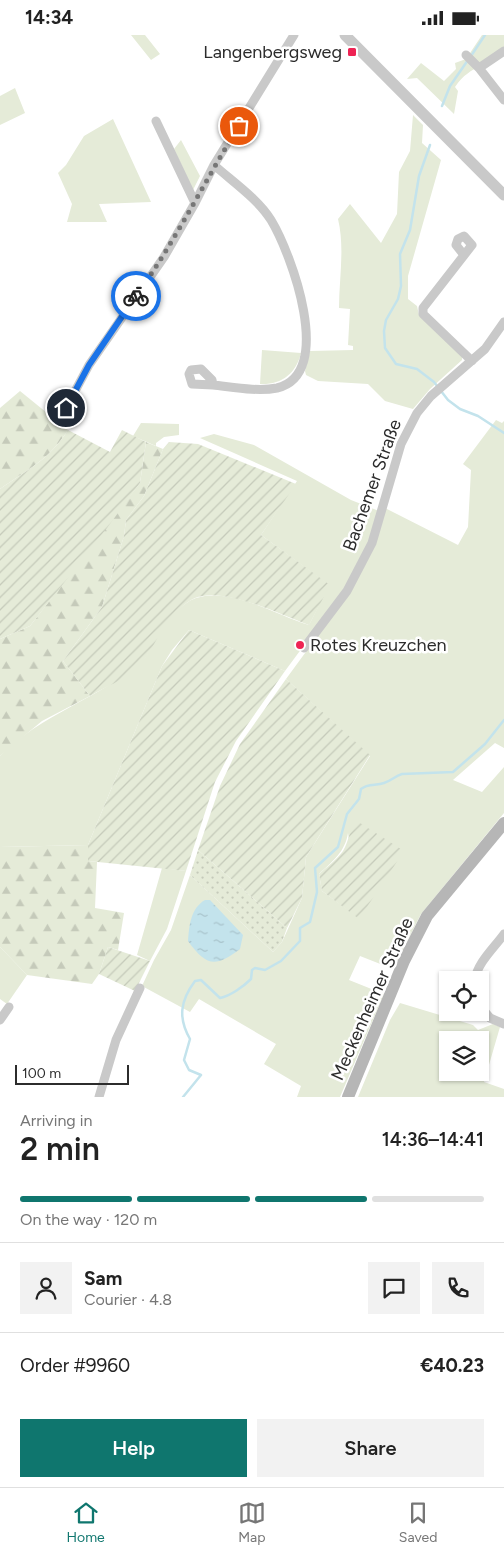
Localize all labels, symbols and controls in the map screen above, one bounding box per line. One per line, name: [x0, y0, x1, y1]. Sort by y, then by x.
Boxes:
text: 14:34: [25, 6, 73, 29]
place label: Langenbergsweg: [203, 41, 342, 63]
marker: Langenbergsweg: [346, 46, 358, 58]
pin: [218, 105, 260, 147]
icon: bag: [225, 112, 253, 140]
courier: [111, 271, 161, 321]
icon: bike: [122, 282, 150, 310]
pin: [45, 387, 87, 429]
icon: home: [52, 394, 80, 422]
street label: Bachemer Straße: [338, 416, 406, 554]
place label: Rotes Kreuzchen: [310, 634, 447, 656]
marker: Rotes Kreuzchen: [294, 639, 306, 651]
street label: Meckenheimer Straße: [326, 914, 418, 1084]
map controls: [439, 971, 489, 1081]
button: locate: [439, 971, 489, 1021]
button: layers: [439, 1031, 489, 1081]
scale bar: [15, 1062, 129, 1085]
text: 100 m: [22, 1065, 61, 1082]
text: Arriving in: [20, 1111, 92, 1130]
text: 14:36–14:41: [382, 1128, 484, 1151]
text: 2 min: [20, 1130, 100, 1168]
text: On the way · 120 m: [20, 1210, 157, 1229]
button: person: [20, 1262, 72, 1314]
button: chat: [368, 1262, 420, 1314]
button: phone: [432, 1262, 484, 1314]
text: Sam: [84, 1267, 122, 1290]
text: Courier · 4.8: [84, 1290, 172, 1309]
text: Order #9960: [20, 1354, 130, 1377]
text: €40.23: [420, 1354, 484, 1377]
button: Help: [20, 1419, 247, 1477]
button: Share: [257, 1419, 484, 1477]
tab: Home: [67, 1499, 105, 1546]
tab: Map: [238, 1499, 266, 1546]
tab: Saved: [399, 1499, 437, 1546]

